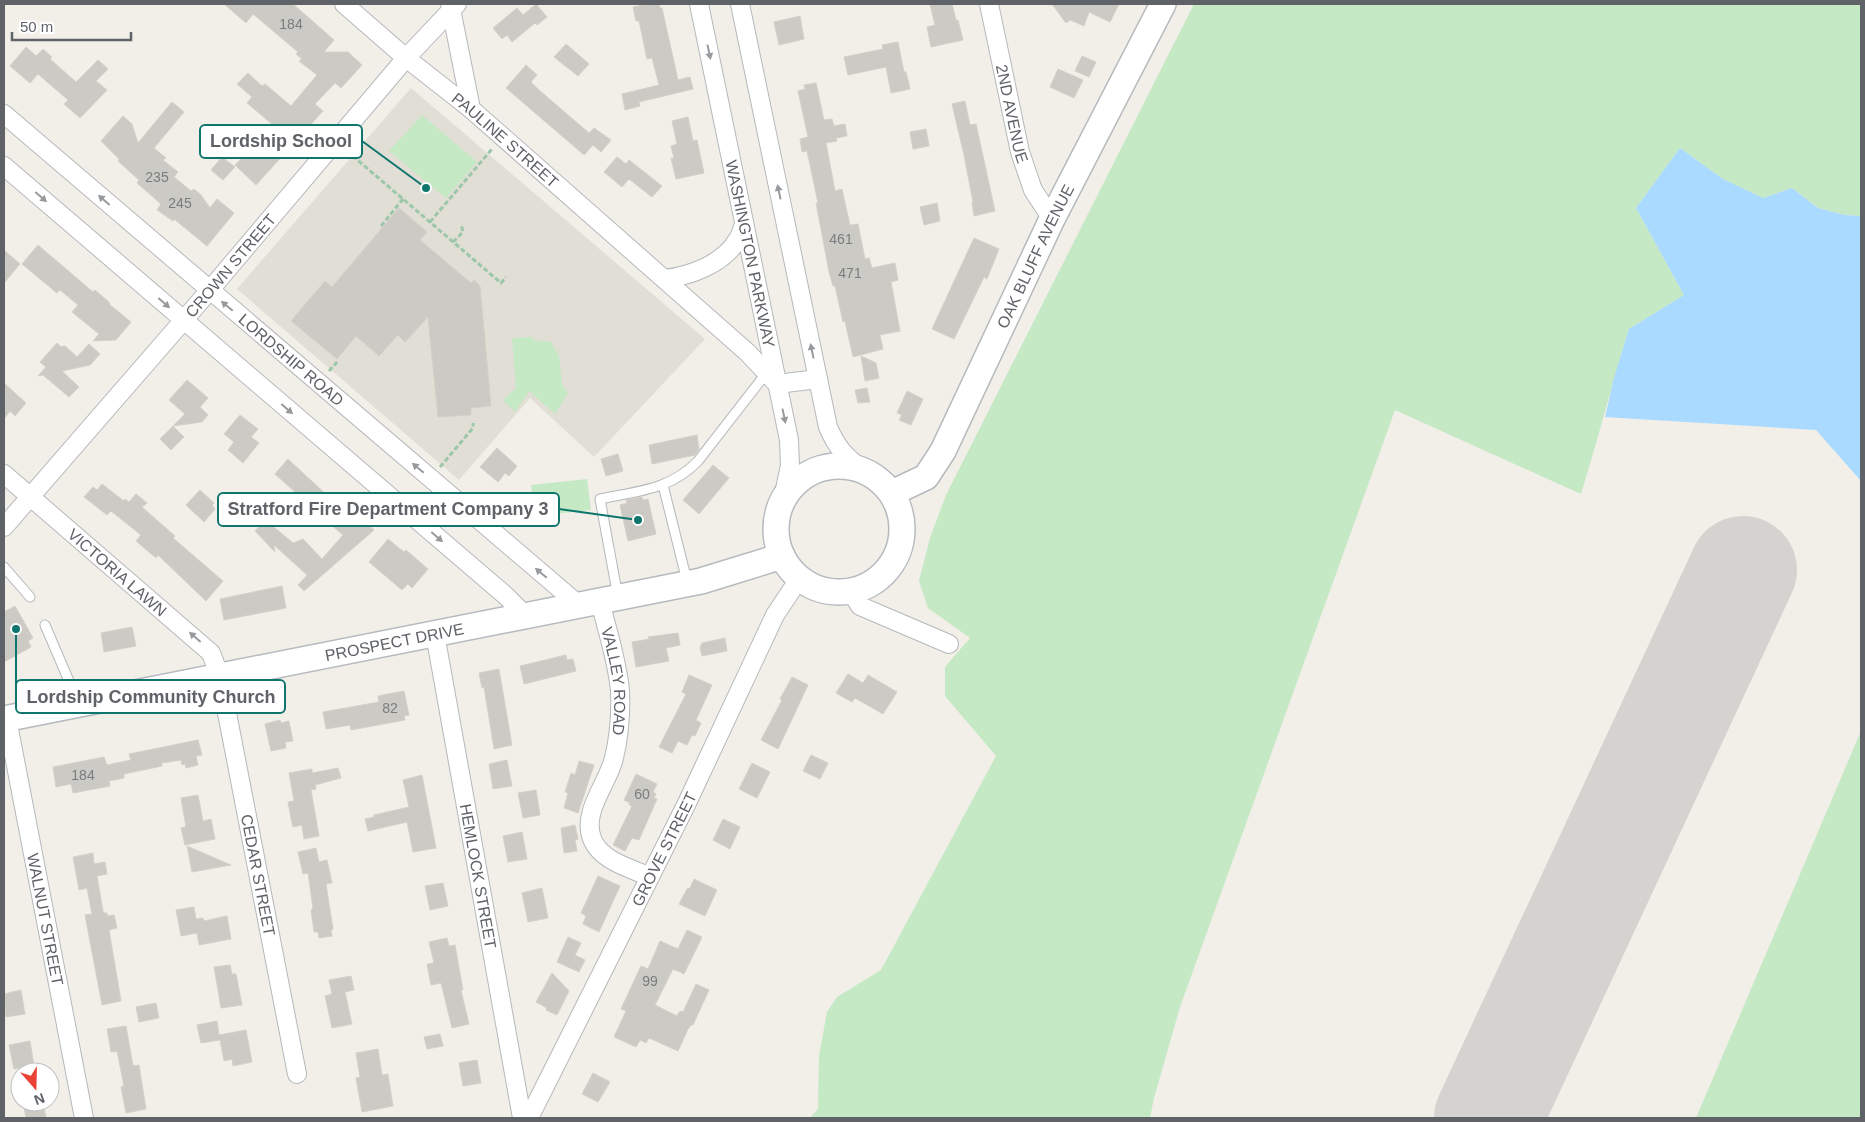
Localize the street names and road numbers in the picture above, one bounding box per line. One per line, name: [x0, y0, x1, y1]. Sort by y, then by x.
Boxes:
street label: 2ND AVENUE: [993, 63, 1032, 165]
street label: PAULINE STREET: [449, 89, 562, 191]
street label: WASHINGTON PARKWAY: [723, 159, 778, 349]
street label: OAK BLUFF AVENUE: [993, 182, 1077, 331]
street label: CROWN STREET: [182, 210, 279, 320]
street label: LORDSHIP ROAD: [236, 310, 347, 409]
street label: VICTORIA LAWN: [65, 525, 170, 619]
street label: PROSPECT DRIVE: [324, 620, 465, 664]
street label: VALLEY ROAD: [599, 625, 629, 736]
street label: GROVE STREET: [628, 789, 700, 909]
street label: HEMLOCK STREET: [457, 802, 500, 950]
street label: CEDAR STREET: [238, 813, 279, 938]
street label: WALNUT STREET: [25, 852, 67, 987]

